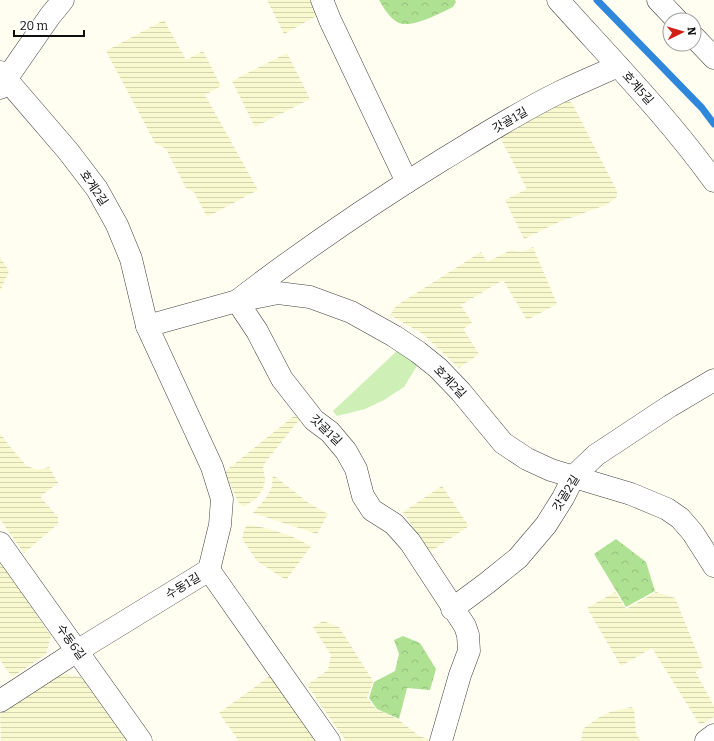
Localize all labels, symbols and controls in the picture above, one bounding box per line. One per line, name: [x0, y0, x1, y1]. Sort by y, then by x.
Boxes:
scale bar: [14, 12, 84, 38]
north arrow: [662, 12, 702, 52]
text: 20 m: [20, 19, 49, 33]
text: N: [685, 26, 698, 36]
street label: 호계5길: [620, 69, 656, 107]
street label: 갓골1길: [490, 104, 530, 136]
street label: 호계2길: [77, 168, 111, 208]
street label: 호계2길: [431, 363, 469, 401]
street label: 갓골1길: [307, 412, 345, 448]
street label: 갓골2길: [550, 472, 582, 514]
street label: 수동1길: [163, 570, 203, 602]
street label: 수동6길: [54, 622, 88, 662]

